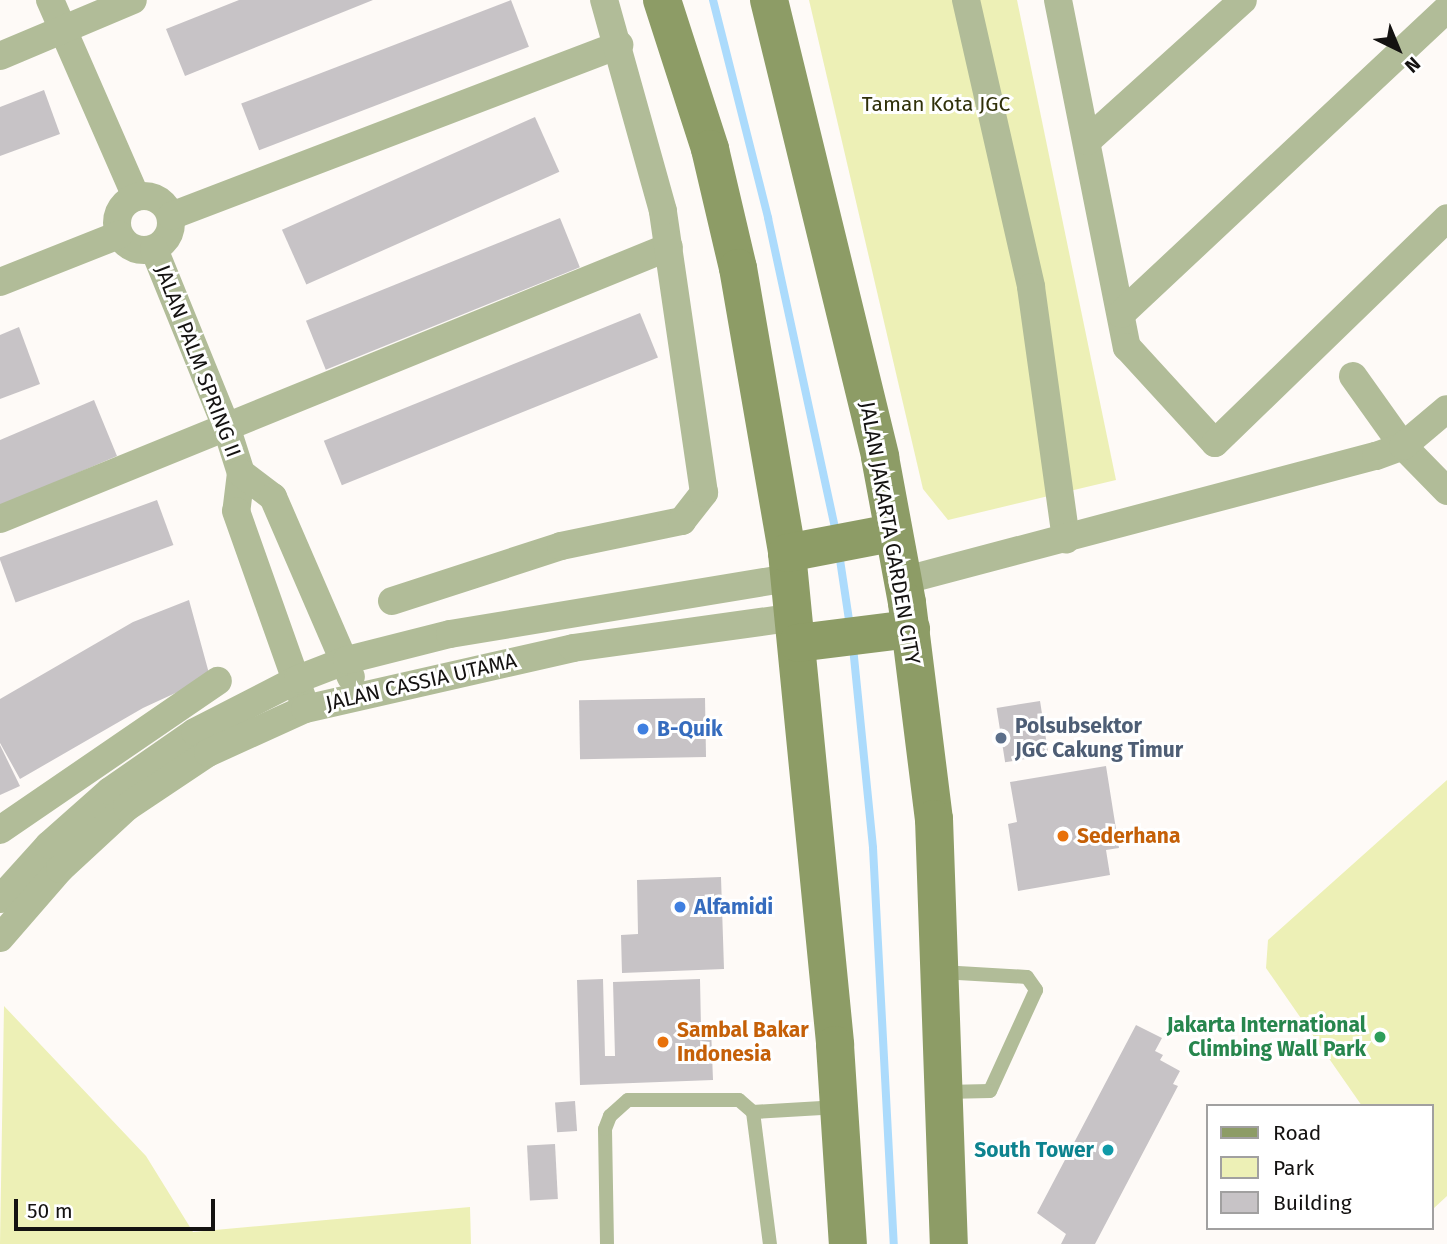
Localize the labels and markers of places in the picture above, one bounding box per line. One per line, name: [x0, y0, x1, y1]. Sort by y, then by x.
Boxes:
place label: Polsubsektor JGC Cakung Timur: [1015, 713, 1183, 763]
place label: B-Quik: [657, 716, 723, 742]
marker: B-Quik: [635, 721, 651, 737]
marker: Polsubsektor JGC Cakung Timur: [993, 730, 1009, 746]
place label: Sederhana: [1077, 823, 1180, 849]
marker: Sederhana: [1055, 828, 1071, 844]
place label: Alfamidi: [694, 894, 773, 920]
marker: Alfamidi: [672, 899, 688, 915]
place label: Jakarta International Climbing Wall Park: [1167, 1012, 1366, 1062]
place label: Sambal Bakar Indonesia: [677, 1017, 809, 1067]
marker: Jakarta International Climbing Wall Park: [1372, 1029, 1388, 1045]
marker: Sambal Bakar Indonesia: [655, 1034, 671, 1050]
place label: South Tower: [974, 1137, 1094, 1163]
marker: South Tower: [1100, 1142, 1116, 1158]

